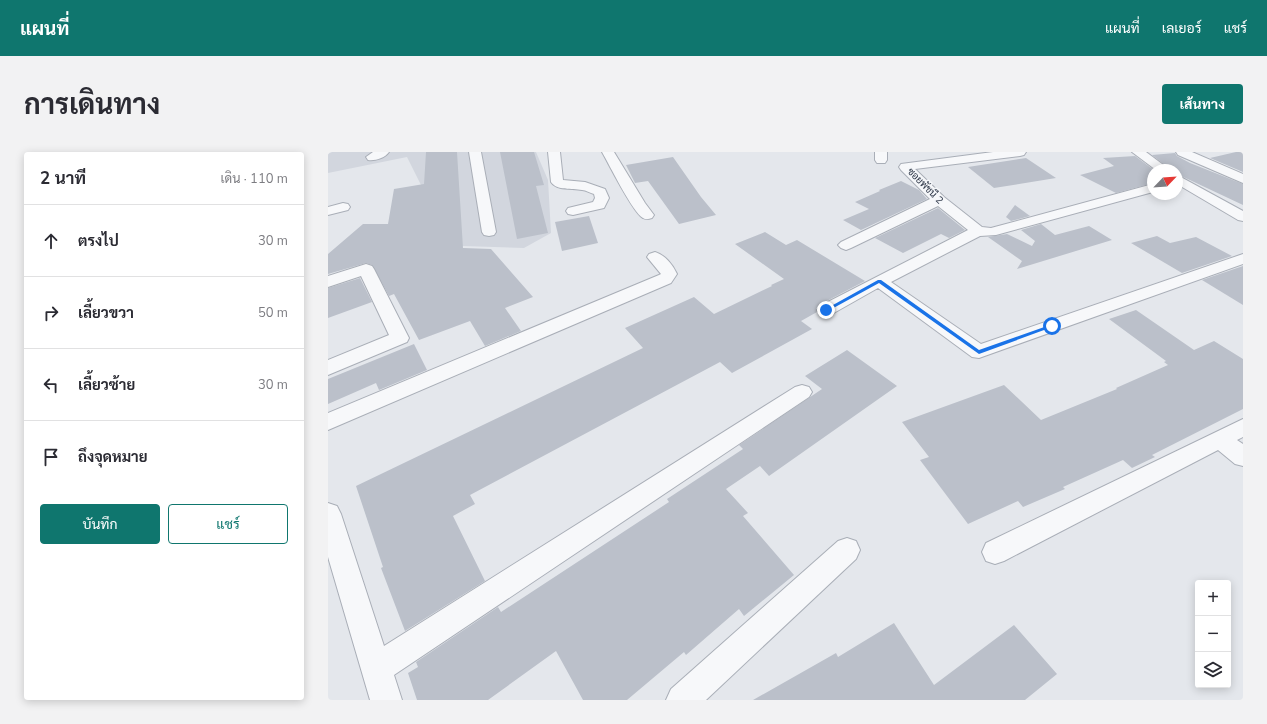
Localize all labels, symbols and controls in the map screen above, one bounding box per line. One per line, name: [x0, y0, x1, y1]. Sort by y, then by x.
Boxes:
text: แผนที่: [20, 16, 69, 42]
text: แผนที่: [1105, 19, 1140, 38]
text: เลเยอร์: [1162, 19, 1202, 38]
text: แชร์: [1224, 19, 1247, 38]
button: เส้นทาง: [1162, 84, 1243, 124]
text: การเดินทาง: [24, 86, 160, 124]
north arrow: [1147, 164, 1183, 200]
street label: ซอยพัชนี 2: [904, 165, 946, 207]
text: 2 นาที: [40, 167, 86, 190]
text: เดิน · 110 m: [220, 170, 288, 188]
icon: ahead: [40, 230, 62, 252]
text: ตรงไป: [78, 231, 119, 251]
text: 30 m: [258, 232, 288, 250]
route end: [817, 301, 835, 319]
icon: right: [40, 302, 62, 324]
text: เลี้ยวขวา: [78, 303, 134, 323]
text: 50 m: [258, 304, 288, 322]
route start: [1043, 317, 1061, 335]
icon: left: [40, 374, 62, 396]
text: เลี้ยวซ้าย: [78, 375, 135, 395]
text: 30 m: [258, 376, 288, 394]
icon: arrive: [40, 446, 62, 468]
text: ถึงจุดหมาย: [78, 447, 148, 467]
button: บันทึก: [40, 504, 160, 544]
button: แชร์: [168, 504, 288, 544]
map controls: [1195, 580, 1231, 688]
button: +: [1195, 580, 1231, 616]
button: −: [1195, 616, 1231, 652]
button: layers: [1195, 652, 1231, 688]

